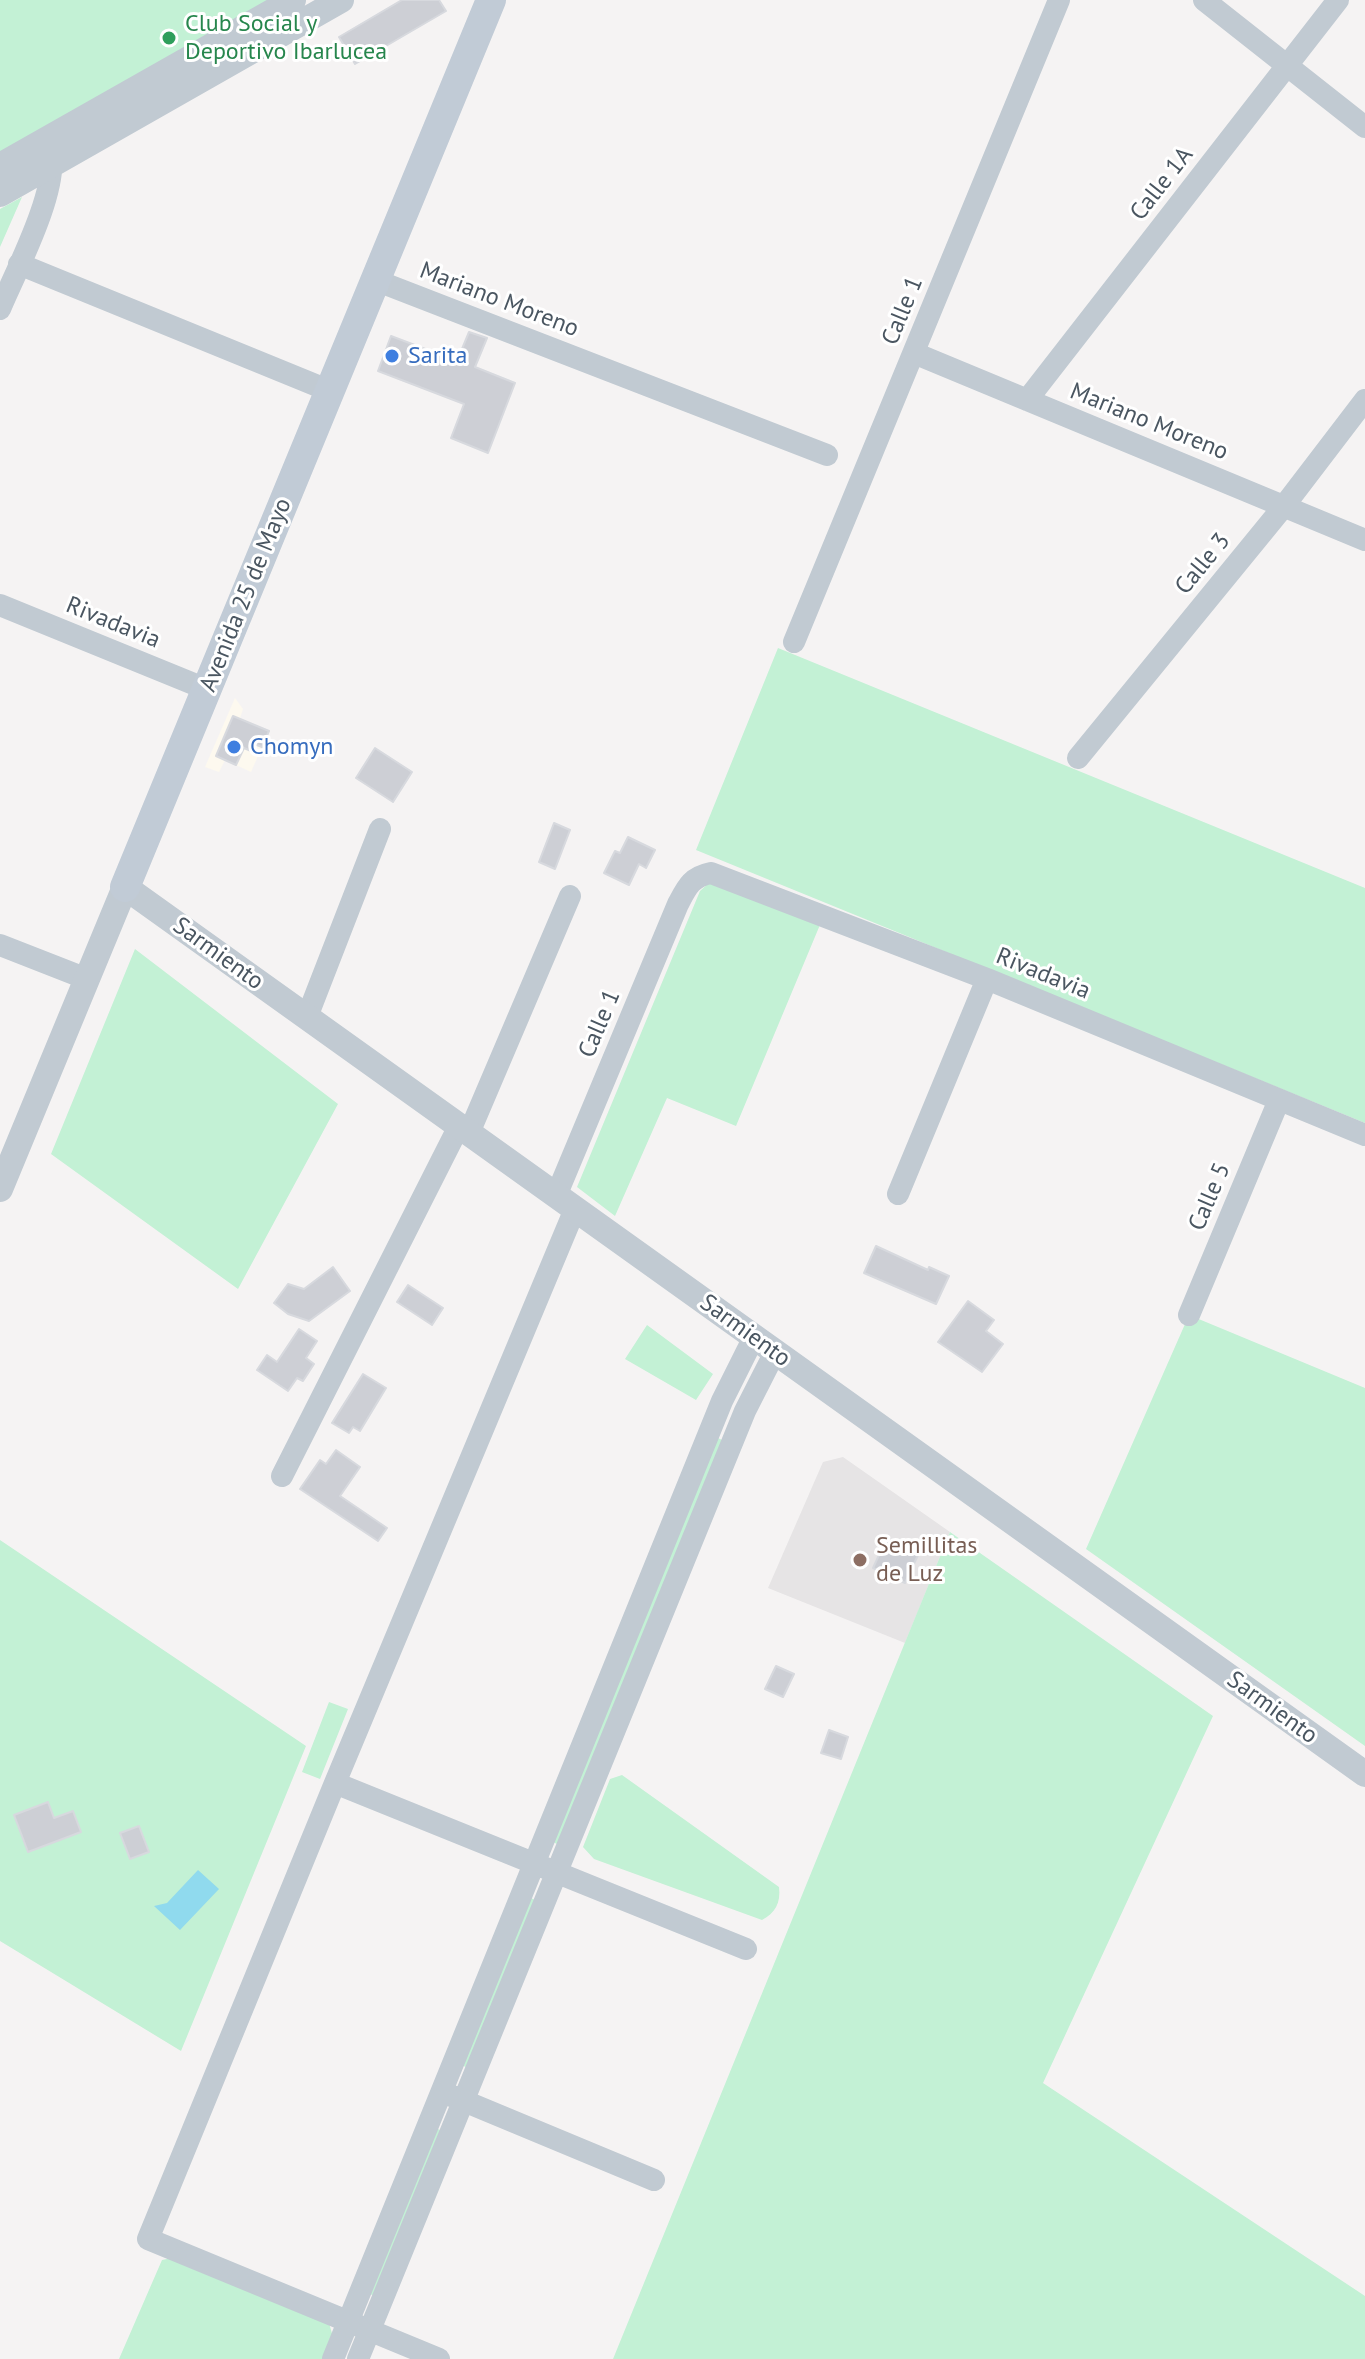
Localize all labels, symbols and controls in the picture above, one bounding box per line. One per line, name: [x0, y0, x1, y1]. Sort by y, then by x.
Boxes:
place label: Club Social y Deportivo Ibarlucea: [185, 10, 387, 66]
marker: Club Social y Deportivo Ibarlucea: [160, 29, 178, 47]
street label: Calle 1A: [1125, 142, 1199, 226]
street label: Mariano Moreno: [415, 256, 583, 344]
street label: Calle 1: [876, 273, 930, 349]
place label: Sarita: [408, 342, 467, 370]
marker: Sarita: [383, 347, 401, 365]
street label: Mariano Moreno: [1066, 377, 1232, 467]
street label: Avenida 25 de Mayo: [194, 494, 298, 696]
street label: Calle 3: [1170, 527, 1236, 601]
street label: Rivadavia: [62, 591, 164, 655]
place label: Chomyn: [250, 733, 333, 761]
marker: Chomyn: [225, 738, 243, 756]
street label: Sarmiento: [167, 912, 269, 996]
street label: Rivadavia: [992, 942, 1094, 1006]
street label: Calle 1: [573, 986, 627, 1062]
street label: Calle 5: [1183, 1159, 1237, 1235]
street label: Sarmiento: [694, 1289, 796, 1373]
place label: Semillitas de Luz: [876, 1532, 977, 1588]
marker: Semillitas de Luz: [851, 1551, 869, 1569]
street label: Sarmiento: [1221, 1666, 1323, 1750]

